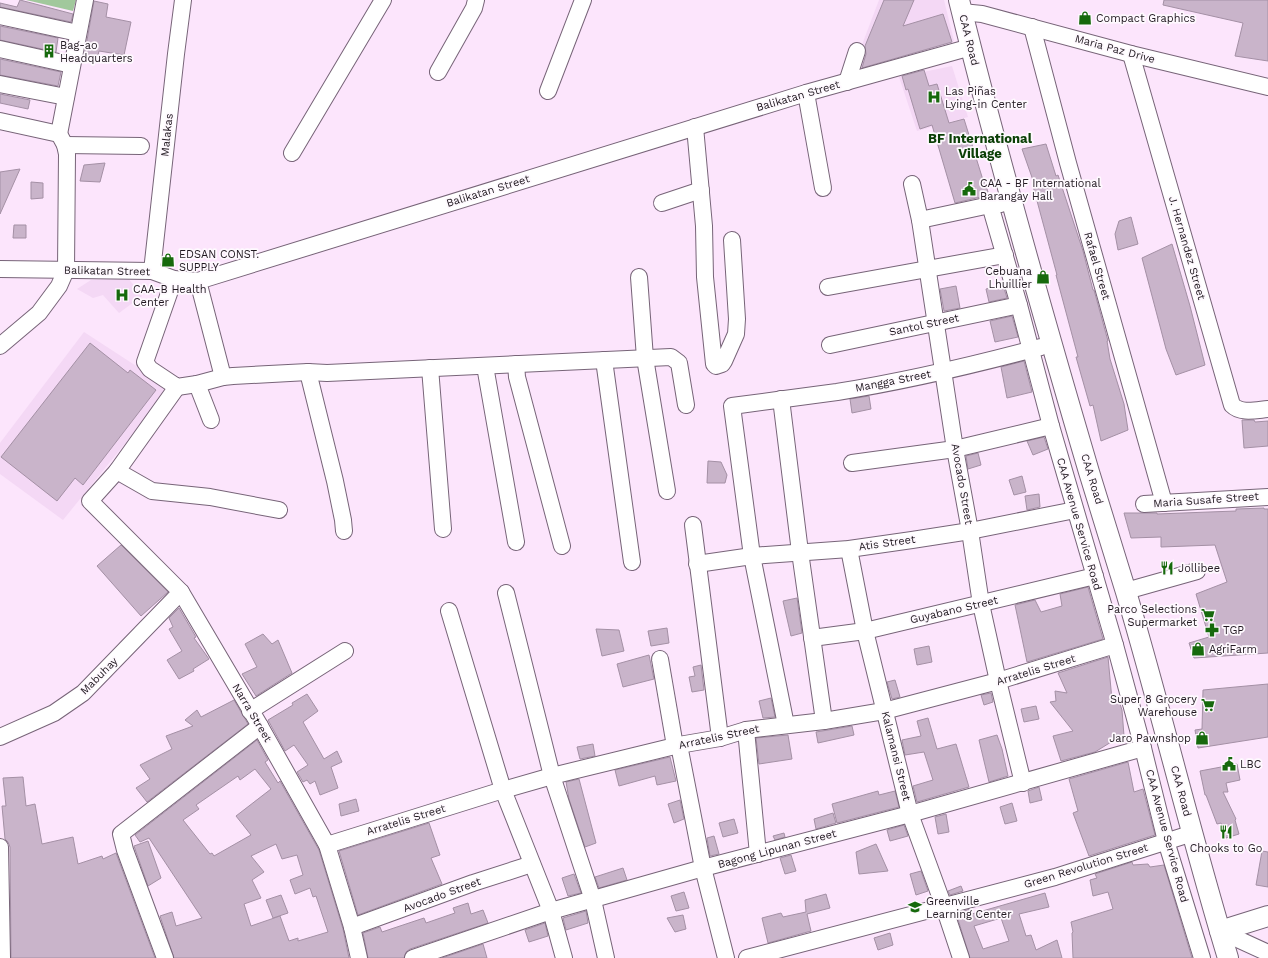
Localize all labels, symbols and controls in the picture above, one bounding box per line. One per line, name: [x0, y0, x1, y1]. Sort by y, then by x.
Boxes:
shop icon: Compact Graphics: [1077, 10, 1093, 26]
place label: Compact Graphics: [1096, 12, 1196, 25]
street label: CAA Road: [956, 13, 982, 67]
street label: Maria Paz Drive: [1073, 32, 1157, 66]
place label: Bag-ao Headquarters: [60, 39, 133, 65]
building icon: Bag-ao Headquarters: [41, 43, 57, 59]
street label: Balikatan Street: [755, 78, 842, 114]
place label: Las Piñas Lying-in Center: [945, 85, 1028, 111]
hospital icon: Las Piñas Lying-in Center: [926, 89, 942, 105]
street label: Malakas: [158, 113, 176, 157]
district label: BF International Village: [928, 131, 1033, 161]
street label: Balikatan Street: [445, 172, 532, 210]
place label: CAA - BF International Barangay Hall: [980, 177, 1101, 203]
public building icon: CAA - BF International Barangay Hall: [961, 181, 977, 197]
street label: J. Hernandez Street: [1166, 195, 1208, 302]
street label: Rafael Street: [1081, 231, 1113, 302]
place label: EDSAN CONST. SUPPLY: [179, 248, 259, 274]
shop icon: EDSAN CONST. SUPPLY: [160, 252, 176, 268]
street label: Balikatan Street: [64, 264, 151, 278]
place label: Cebuana Lhuillier: [985, 265, 1033, 291]
shop icon: Cebuana Lhuillier: [1035, 269, 1051, 285]
place label: CAA-B Health Center: [133, 283, 207, 309]
hospital icon: CAA-B Health Center: [114, 287, 130, 303]
street label: Santol Street: [888, 311, 960, 339]
street label: Mangga Street: [854, 367, 932, 395]
street label: Avocado Street: [948, 443, 976, 526]
street label: CAA Road: [1078, 452, 1106, 506]
street label: CAA Avenue Service Road: [1054, 456, 1104, 592]
street label: Maria Susafe Street: [1153, 490, 1260, 510]
street label: Atis Street: [858, 533, 917, 553]
restaurant icon: Jollibee: [1159, 560, 1175, 576]
place label: Jollibee: [1178, 562, 1220, 575]
street label: Guyabano Street: [909, 593, 1000, 626]
place label: Parco Selections Supermarket: [1107, 603, 1197, 629]
supermarket icon: Parco Selections Supermarket: [1200, 607, 1216, 623]
pharmacy icon: TGP: [1204, 622, 1220, 638]
place label: TGP: [1223, 624, 1244, 637]
shop icon: AgriFarm: [1190, 641, 1206, 657]
place label: AgriFarm: [1209, 643, 1257, 656]
street label: Arratelis Street: [995, 652, 1077, 688]
street label: Mabuhay: [78, 654, 121, 697]
street label: Narra Street: [229, 681, 275, 745]
place label: Super 8 Grocery Warehouse: [1110, 693, 1197, 719]
supermarket icon: Super 8 Grocery Warehouse: [1200, 697, 1216, 713]
street label: Kalamansi Street: [879, 710, 914, 803]
street label: Arratelis Street: [678, 722, 761, 752]
shop icon: Jaro Pawnshop: [1194, 730, 1210, 746]
place label: Jaro Pawnshop: [1109, 732, 1191, 745]
public building icon: LBC: [1221, 756, 1237, 772]
place label: LBC: [1240, 758, 1262, 771]
street label: CAA Road: [1168, 764, 1194, 818]
street label: CAA Avenue Service Road: [1143, 768, 1191, 904]
street label: Arratelis Street: [365, 802, 447, 838]
restaurant icon: Chooks to Go: [1218, 824, 1234, 840]
street label: Bagong Lipunan Street: [716, 827, 838, 871]
street label: Green Revolution Street: [1022, 841, 1150, 891]
place label: Chooks to Go: [1190, 842, 1262, 855]
street label: Avocado Street: [401, 875, 483, 915]
place label: Greenville Learning Center: [926, 895, 1012, 921]
school or university icon: Greenville Learning Center: [907, 899, 923, 915]

